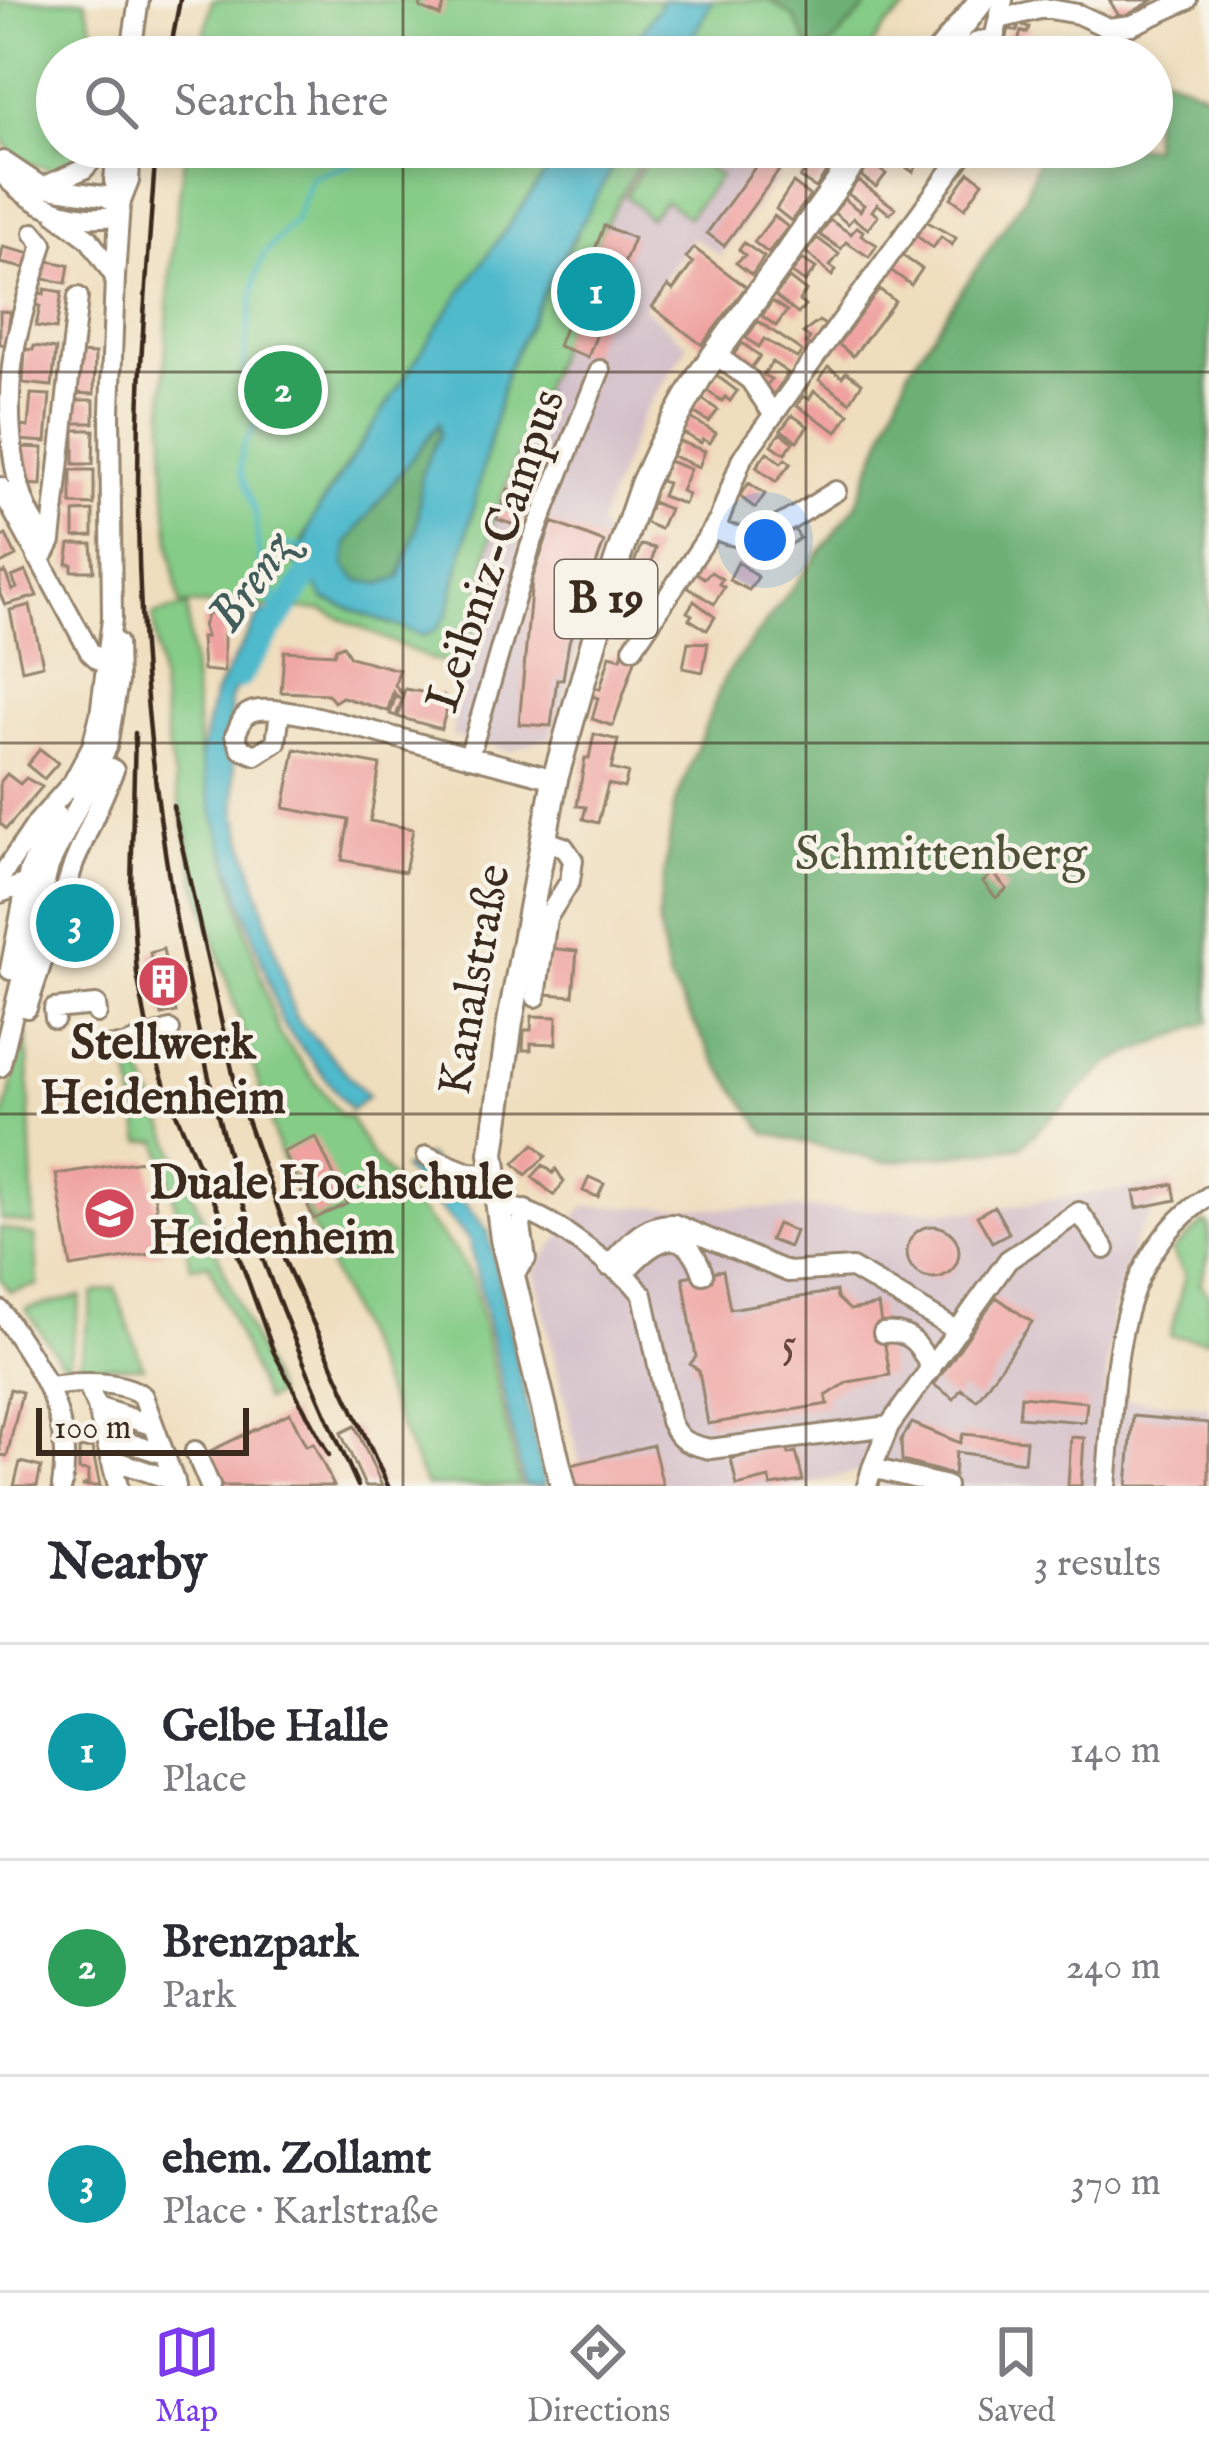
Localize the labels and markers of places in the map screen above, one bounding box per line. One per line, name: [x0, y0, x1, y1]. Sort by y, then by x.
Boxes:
pin: 1: [557, 247, 635, 337]
pin: 2: [244, 345, 322, 435]
pin: 3: [36, 878, 114, 968]
building icon: Stellwerk Heidenheim: [135, 954, 191, 1010]
place label: Stellwerk Heidenheim: [40, 1015, 286, 1130]
place label: Duale Hochschule Heidenheim: [149, 1155, 514, 1270]
school or university icon: Duale Hochschule Heidenheim: [82, 1185, 138, 1241]

